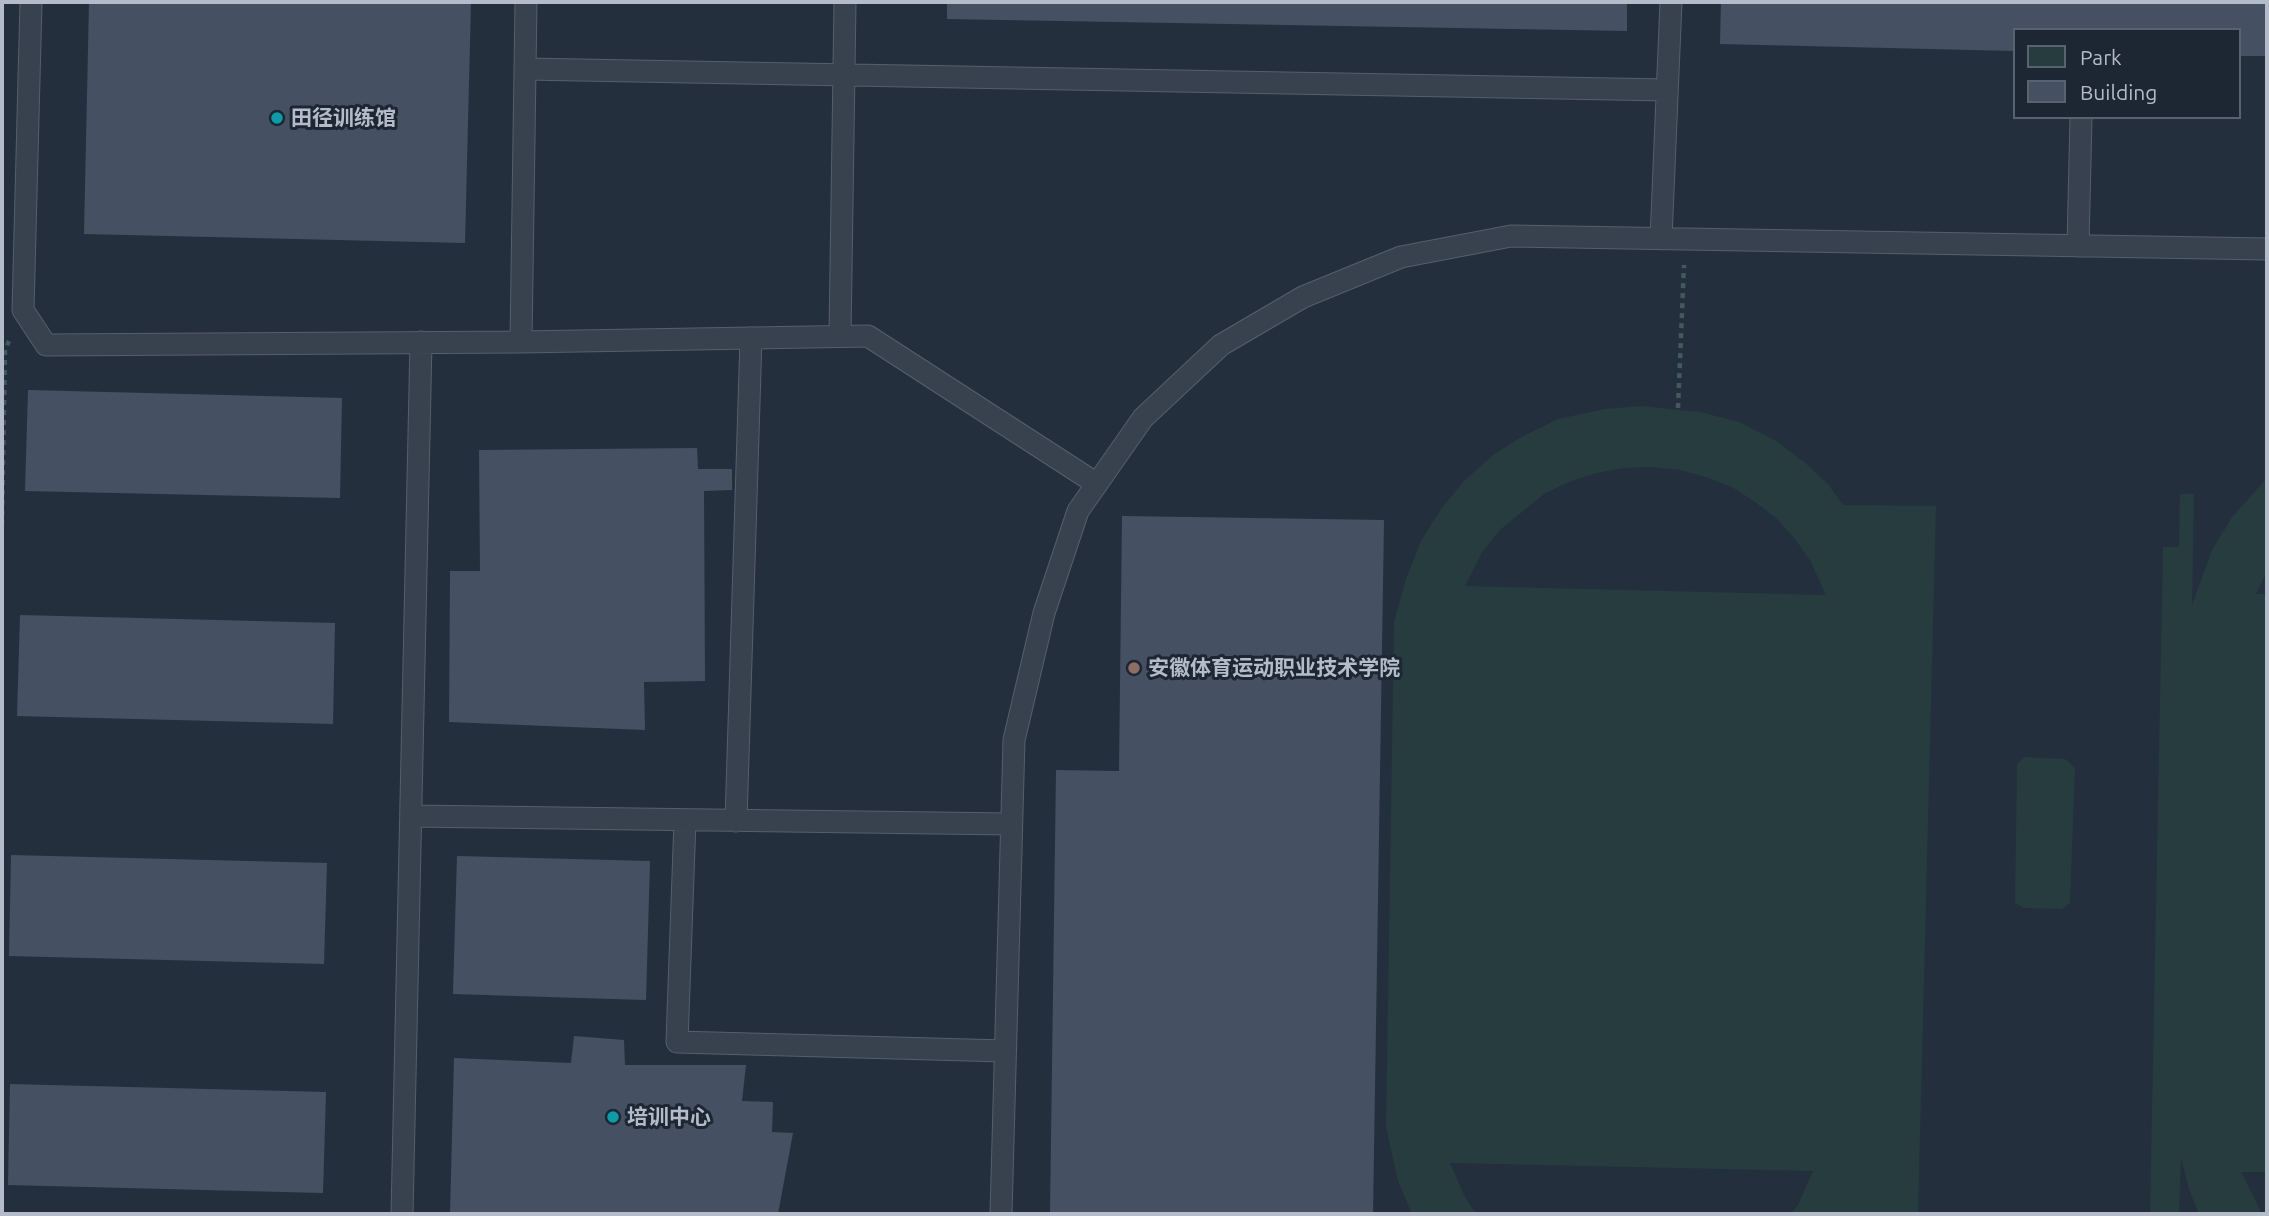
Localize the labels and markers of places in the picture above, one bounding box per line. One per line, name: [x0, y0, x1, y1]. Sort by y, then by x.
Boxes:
place label: 田径训练馆: [291, 105, 396, 131]
marker: 田径训练馆: [269, 110, 285, 126]
place label: 安徽体育运动职业技术学院: [1148, 655, 1400, 681]
marker: 安徽体育运动职业技术学院: [1126, 660, 1142, 676]
place label: 培训中心: [627, 1104, 711, 1130]
marker: 培训中心: [605, 1109, 621, 1125]

